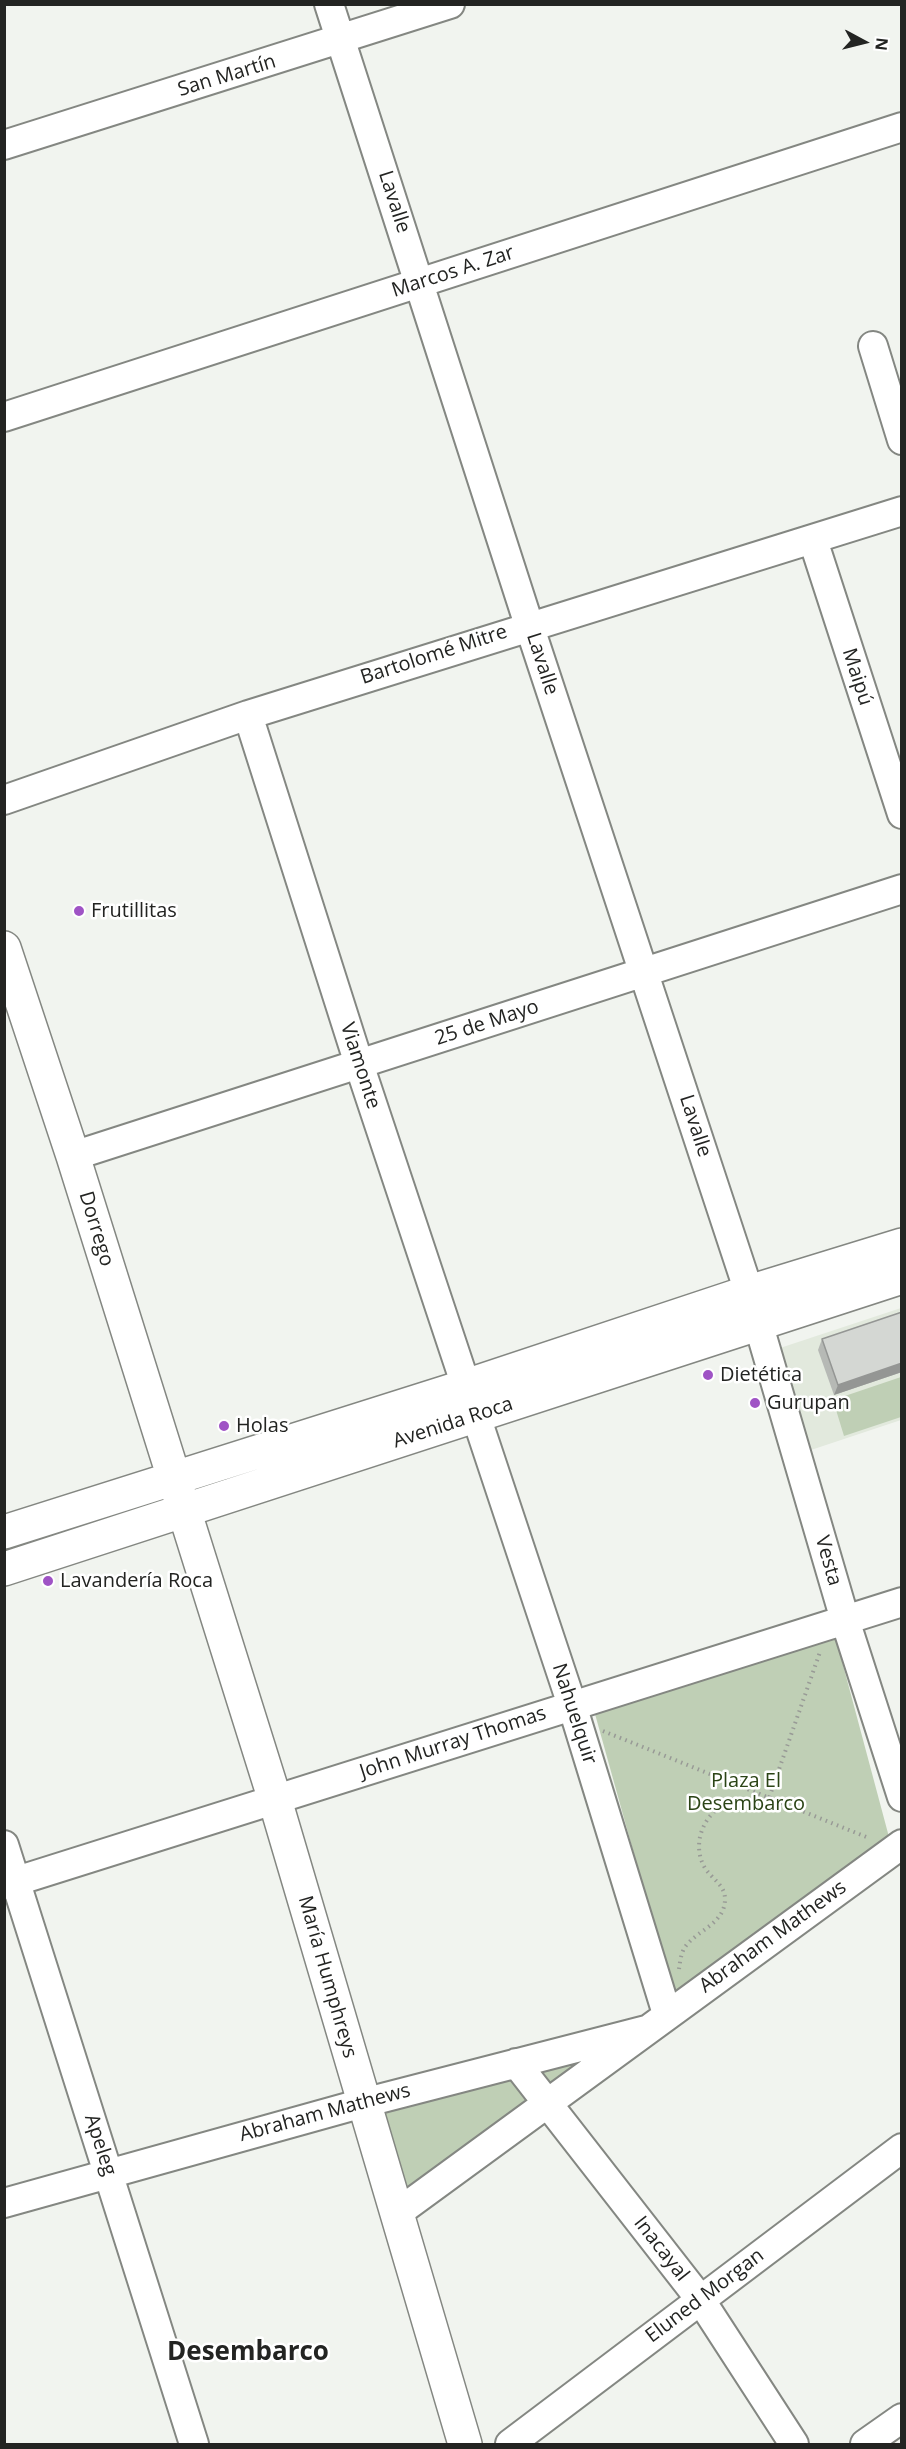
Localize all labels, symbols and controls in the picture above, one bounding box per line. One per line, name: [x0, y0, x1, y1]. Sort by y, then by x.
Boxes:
north arrow: [834, 12, 894, 72]
text: N: [870, 36, 894, 52]
street label: San Martín: [175, 50, 279, 102]
street label: Lavalle: [373, 168, 415, 236]
street label: Marcos A. Zar: [389, 241, 517, 303]
street label: Bartolomé Mitre: [358, 620, 510, 690]
street label: Lavalle: [521, 630, 563, 698]
street label: Maipú: [837, 645, 877, 709]
place label: Frutillitas: [91, 899, 177, 923]
marker: Frutillitas: [72, 904, 86, 918]
street label: 25 de Mayo: [432, 995, 542, 1051]
street label: Viamonte: [335, 1020, 385, 1112]
street label: Lavalle: [674, 1092, 716, 1160]
street label: Dorrego: [73, 1189, 119, 1269]
place label: Dietética: [720, 1363, 802, 1387]
marker: Dietética: [701, 1368, 715, 1382]
place label: Gurupan: [767, 1391, 850, 1415]
street label: Avenida Roca: [390, 1392, 516, 1454]
marker: Gurupan: [748, 1396, 762, 1410]
place label: Holas: [236, 1414, 288, 1438]
marker: Holas: [217, 1419, 231, 1433]
street label: Vesta: [809, 1533, 847, 1589]
place label: Lavandería Roca: [60, 1569, 213, 1593]
marker: Lavandería Roca: [41, 1574, 55, 1588]
street label: Nahuelquir: [546, 1661, 602, 1767]
street label: John Murray Thomas: [357, 1702, 549, 1784]
park label: Plaza El Desembarco: [687, 1769, 805, 1816]
street label: Abraham Mathews: [695, 1876, 851, 1998]
street label: María Humphreys: [292, 1893, 362, 2061]
street label: Abraham Mathews: [237, 2079, 413, 2147]
street label: Apeleg: [79, 2111, 121, 2179]
street label: Inacayal: [628, 2212, 694, 2286]
street label: Eluned Morgan: [641, 2244, 769, 2348]
district label: Desembarco: [167, 2337, 329, 2369]

